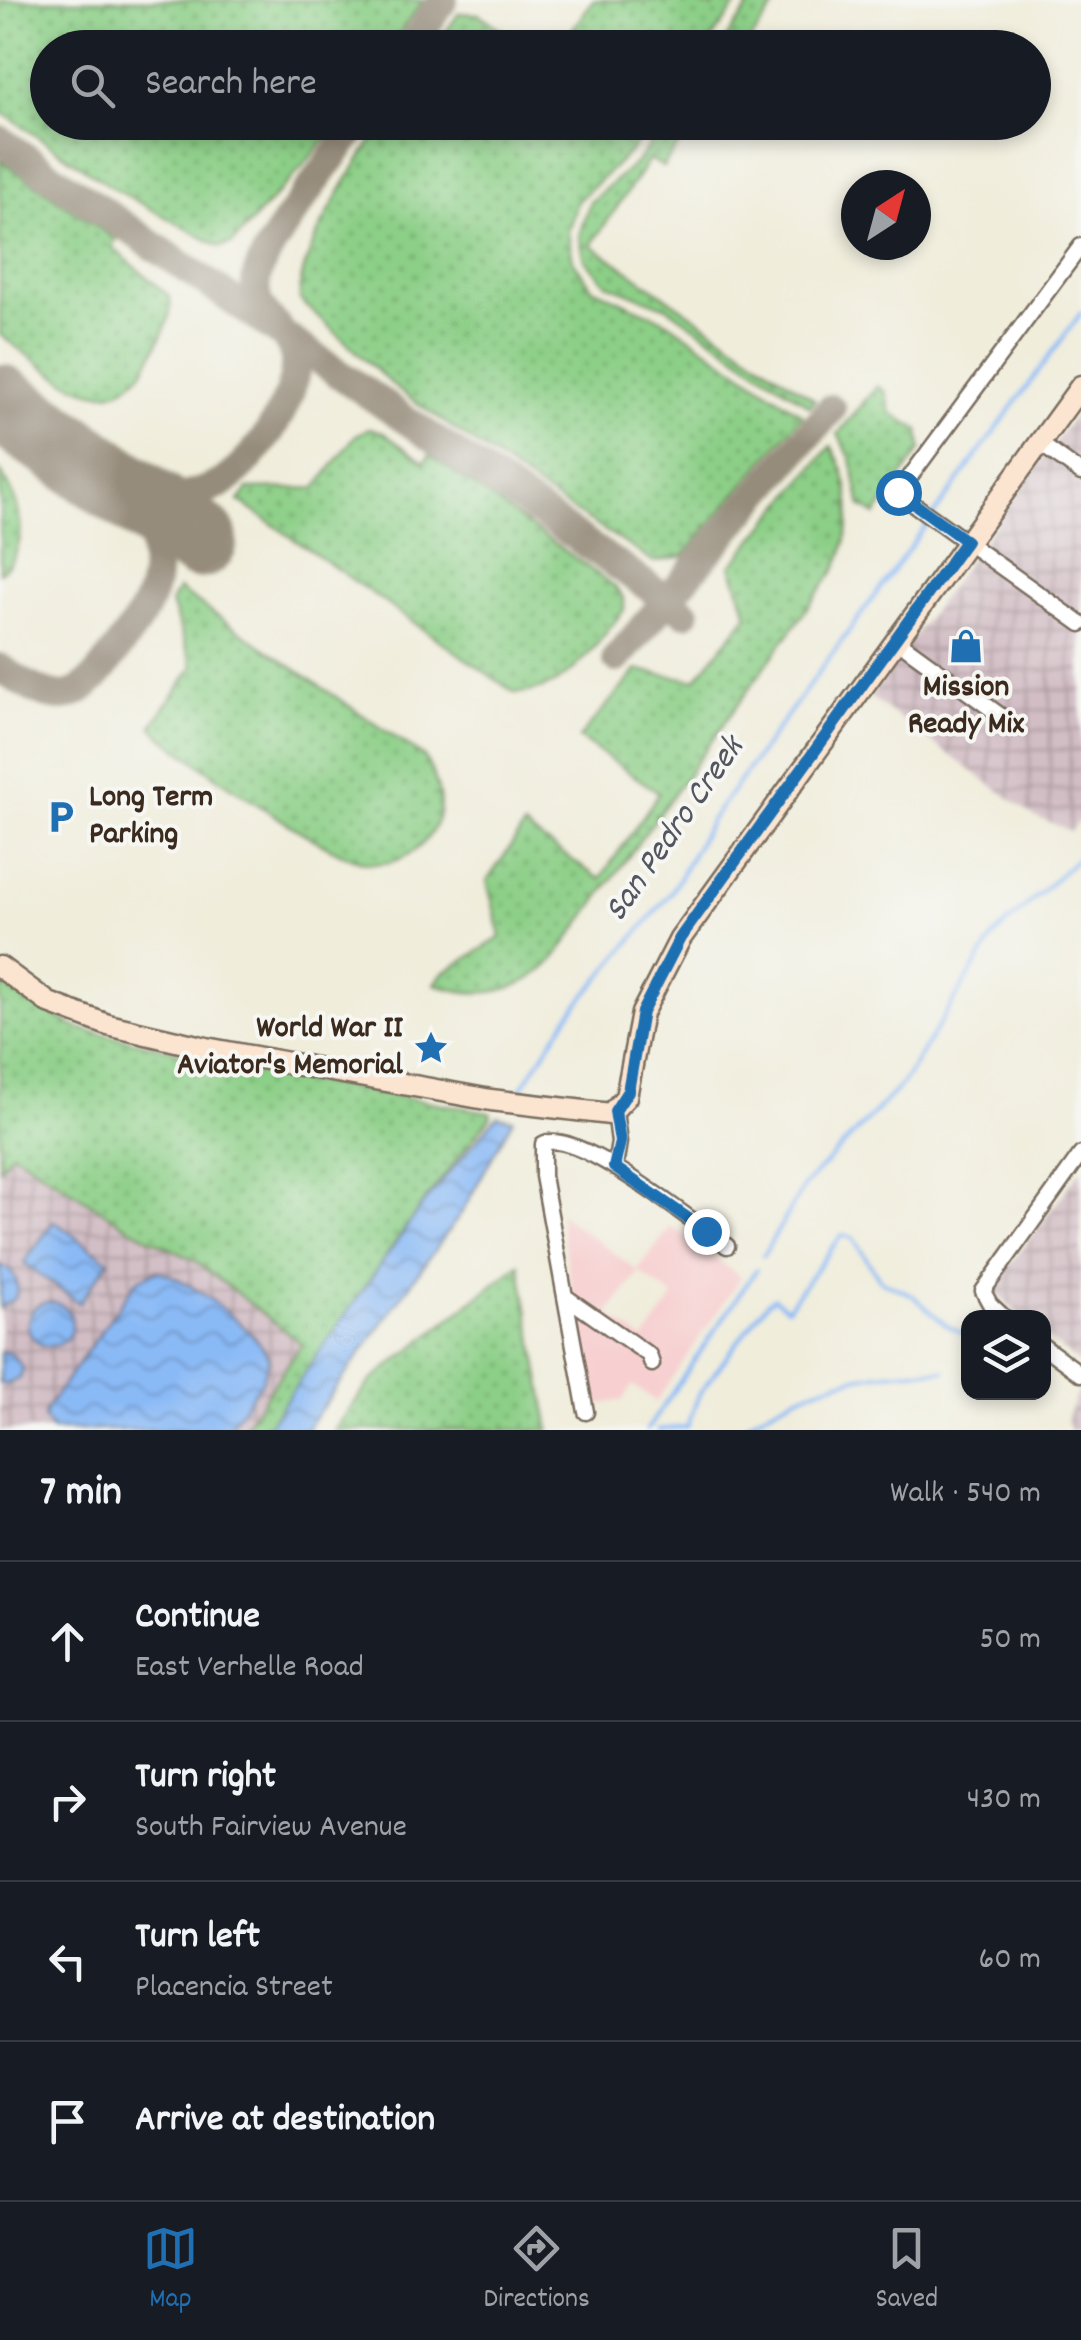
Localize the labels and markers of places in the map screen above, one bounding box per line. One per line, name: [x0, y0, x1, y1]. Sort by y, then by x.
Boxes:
shop icon: Mission Ready Mix: [947, 627, 985, 665]
place label: Mission Ready Mix: [908, 666, 1024, 749]
place label: Long Term Parking: [89, 776, 213, 859]
parking icon: Long Term Parking: [42, 798, 80, 836]
place label: World War II Aviator's Memorial: [177, 1007, 403, 1090]
place icon: World War II Aviator's Memorial: [412, 1029, 450, 1067]

